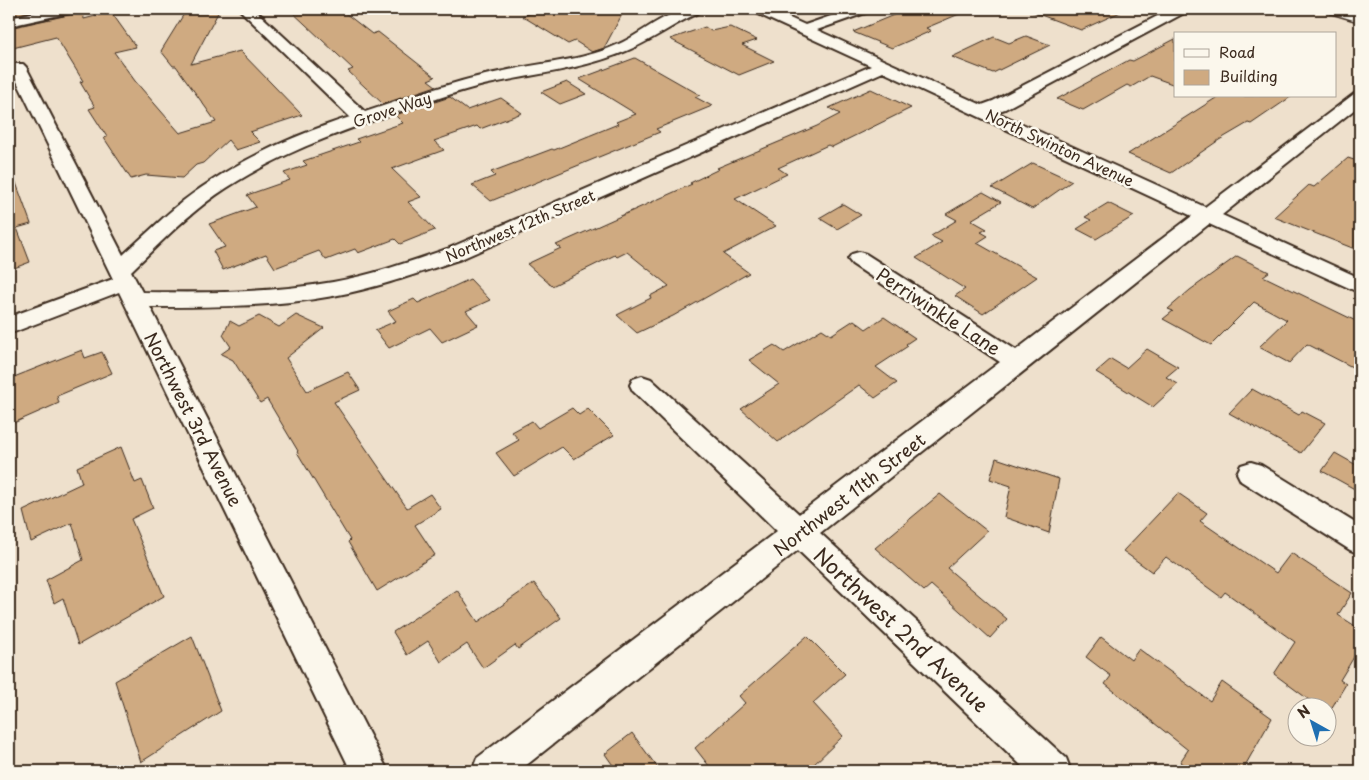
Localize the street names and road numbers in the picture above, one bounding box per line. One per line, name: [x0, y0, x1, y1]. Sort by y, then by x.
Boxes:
street label: Grove Way: [350, 85, 434, 133]
street label: North Swinton Avenue: [982, 102, 1138, 192]
street label: Northwest 12th Street: [442, 183, 598, 267]
street label: Perriwinkle Lane: [871, 261, 1007, 361]
street label: Northwest 3rd Avenue: [138, 327, 250, 511]
street label: Northwest 11th Street: [767, 426, 931, 562]
street label: Northwest 2nd Avenue: [807, 539, 997, 719]

